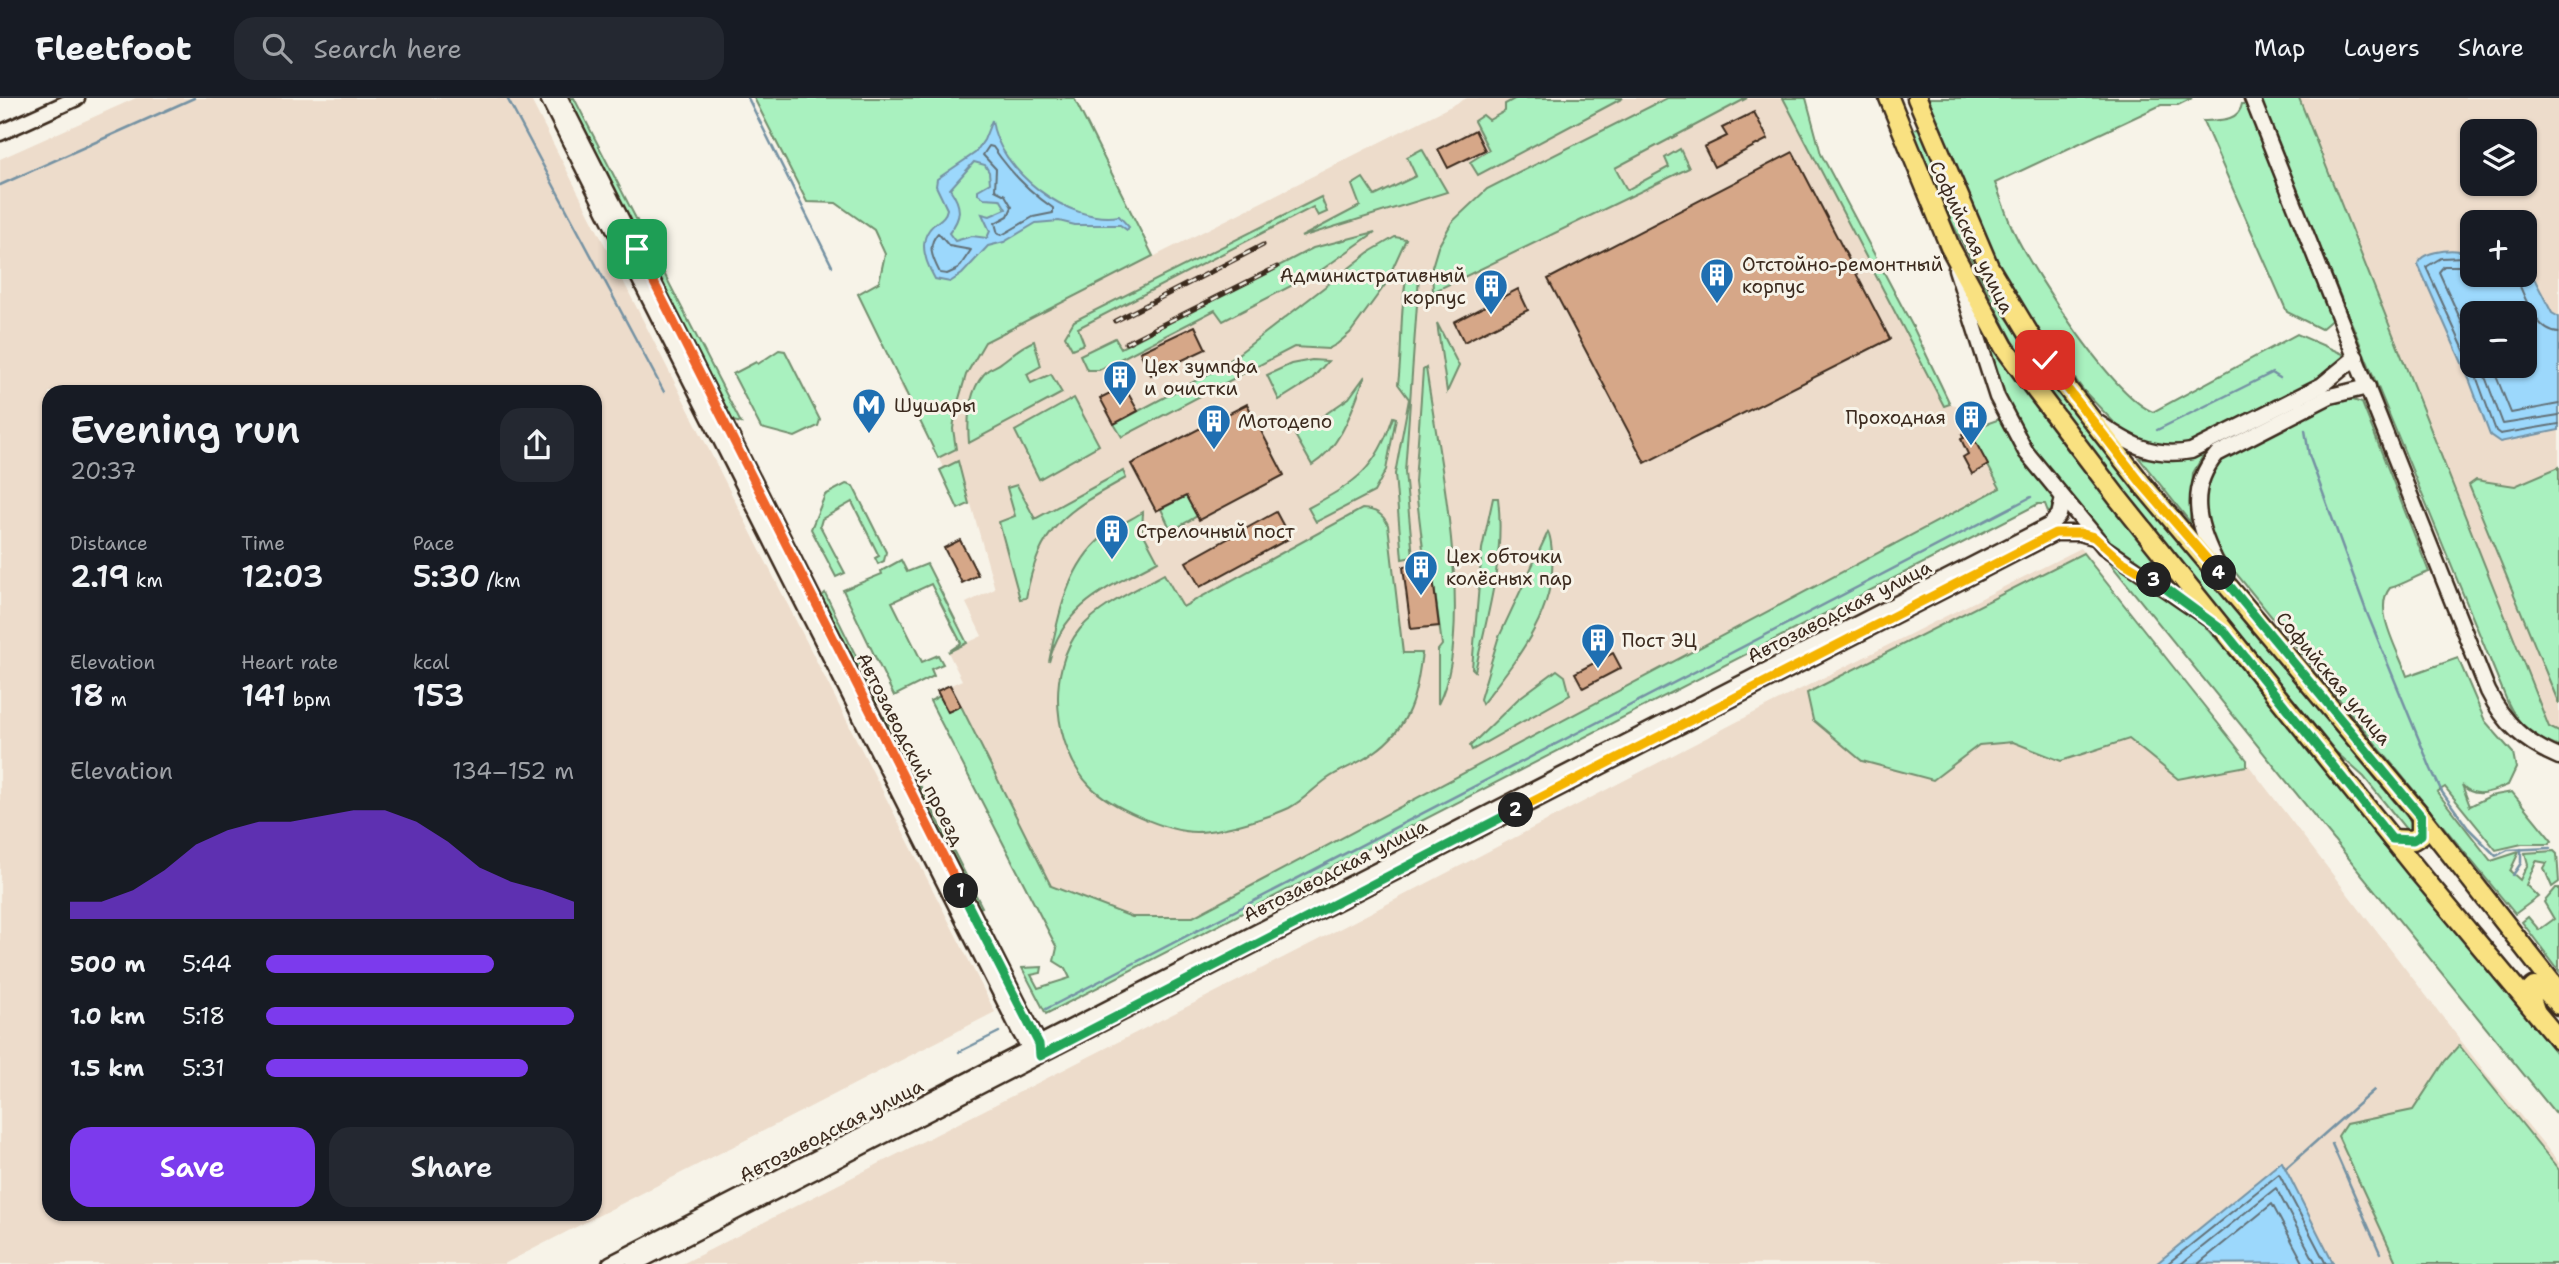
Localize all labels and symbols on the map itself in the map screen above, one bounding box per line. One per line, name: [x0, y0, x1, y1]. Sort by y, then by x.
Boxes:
street label: Софийская улица: [1924, 157, 2019, 318]
pin: [607, 219, 667, 279]
place label: Отстойно-ремонтный корпус: [1742, 252, 1943, 299]
building icon: Отстойно-ремонтный корпус: [1698, 256, 1736, 305]
place label: Административный корпус: [1280, 263, 1466, 310]
building icon: Административный корпус: [1472, 267, 1510, 316]
pin: [2015, 330, 2075, 390]
place label: Цех зумпфа и очистки: [1144, 354, 1258, 401]
building icon: Цех зумпфа и очистки: [1101, 358, 1139, 407]
metro station icon: Шушары: [850, 386, 888, 435]
place label: Шушары: [894, 393, 976, 418]
building icon: Проходная: [1952, 398, 1990, 447]
building icon: Мотодепо: [1195, 402, 1233, 451]
place label: Проходная: [1845, 405, 1946, 430]
place label: Мотодепо: [1238, 409, 1332, 434]
building icon: Стрелочный пост: [1093, 512, 1131, 561]
place label: Стрелочный пост: [1136, 519, 1295, 544]
place label: Цех обточки колёсных пар: [1446, 544, 1572, 591]
building icon: Цех обточки колёсных пар: [1402, 548, 1440, 597]
street label: Автозаводская улица: [1743, 554, 1936, 669]
pin: 4: [2202, 556, 2236, 590]
pin: 3: [2136, 562, 2172, 598]
street label: Софийская улица: [2270, 606, 2397, 750]
building icon: Пост ЭЦ: [1579, 621, 1617, 670]
place label: Пост ЭЦ: [1622, 628, 1698, 653]
street label: Автозаводский проезд: [851, 648, 970, 850]
pin: 2: [1498, 792, 1534, 828]
street label: Автозаводская улица: [1239, 813, 1432, 928]
pin: 1: [944, 874, 978, 908]
street label: Автозаводская улица: [735, 1073, 928, 1188]

